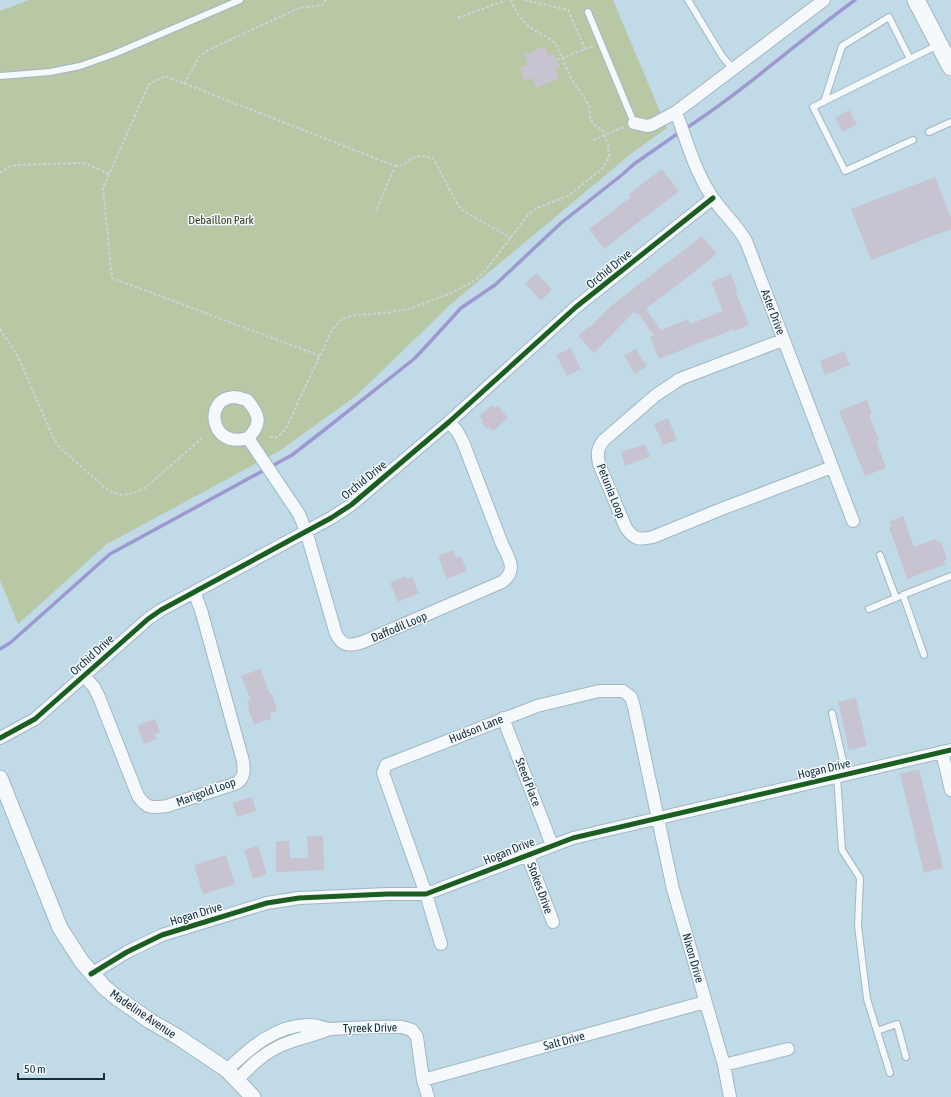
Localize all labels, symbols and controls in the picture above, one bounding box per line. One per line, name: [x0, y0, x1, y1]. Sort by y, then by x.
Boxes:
park label: Debaillon Park: [188, 213, 255, 227]
street label: Orchid Drive: [584, 247, 634, 291]
street label: Aster Drive: [758, 287, 788, 337]
street label: Orchid Drive: [339, 458, 389, 502]
street label: Petunia Loop: [594, 462, 628, 521]
street label: Daffodil Loop: [369, 609, 429, 645]
street label: Orchid Drive: [67, 632, 117, 678]
street label: Hudson Lane: [447, 712, 505, 746]
street label: Steed Place: [512, 756, 544, 808]
street label: Hogan Drive: [796, 756, 852, 782]
street label: Marigold Loop: [174, 775, 238, 809]
street label: Hogan Drive: [481, 834, 537, 868]
street label: Stokes Drive: [524, 860, 556, 916]
street label: Hogan Drive: [168, 899, 224, 929]
street label: Nixon Drive: [679, 932, 707, 984]
street label: Madeline Avenue: [107, 987, 179, 1041]
street label: Tyreek Drive: [343, 1021, 397, 1035]
street label: Salt Drive: [542, 1029, 586, 1053]
scale bar: [18, 1055, 104, 1081]
text: 50 m: [24, 1062, 46, 1076]

